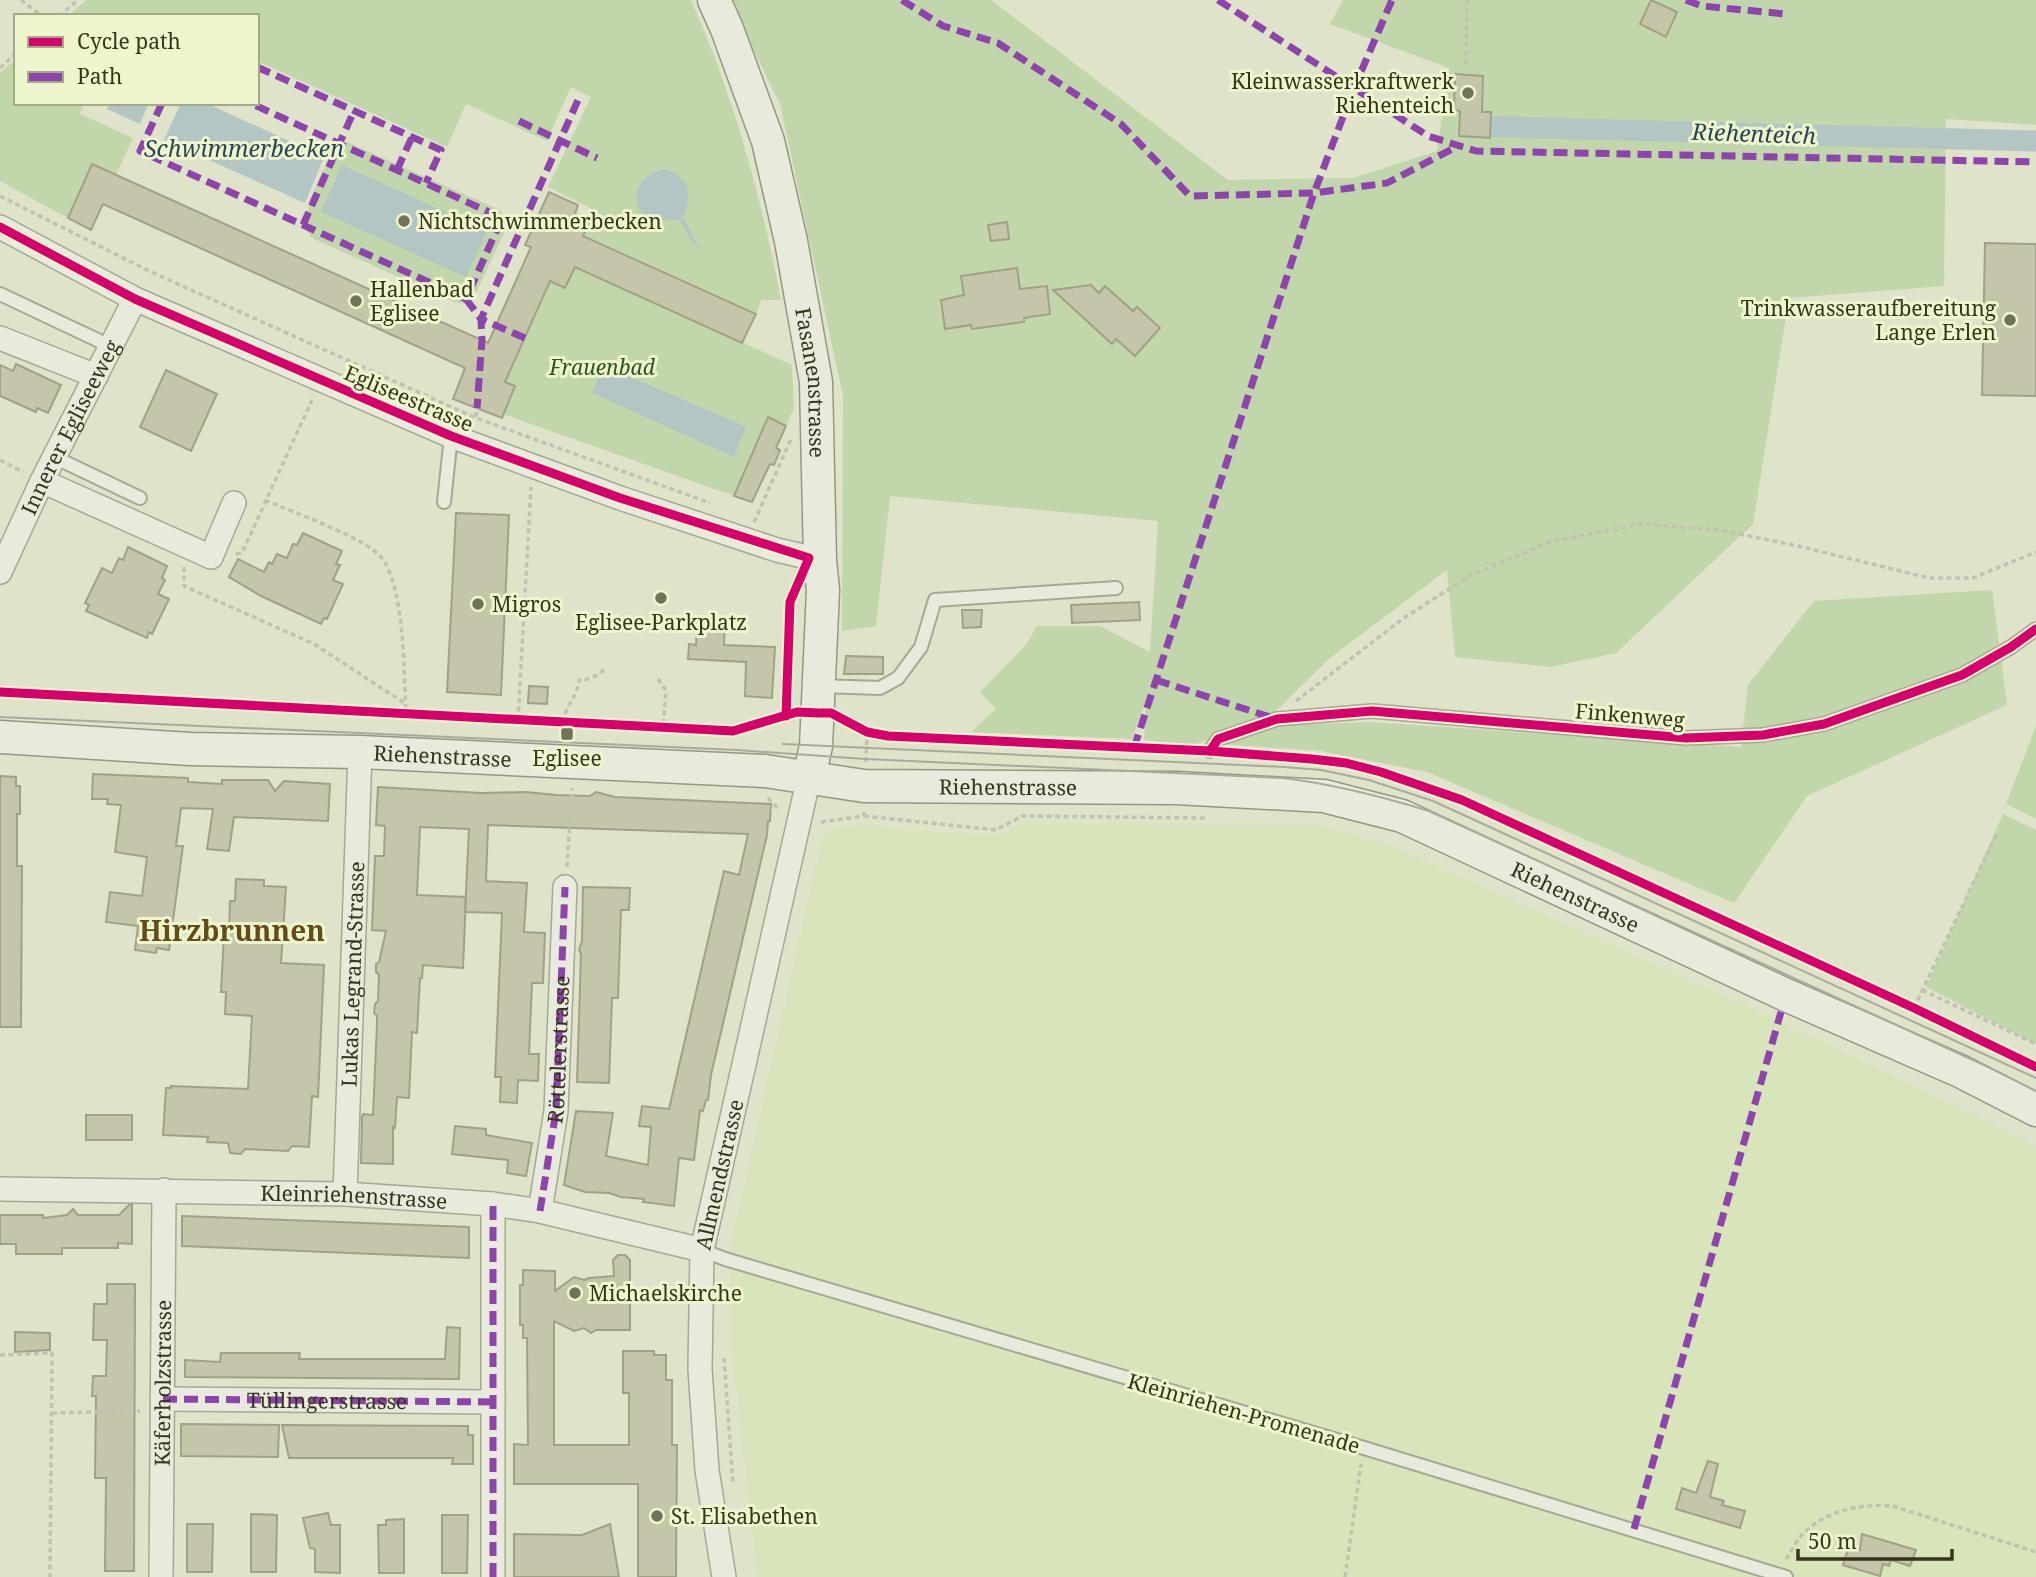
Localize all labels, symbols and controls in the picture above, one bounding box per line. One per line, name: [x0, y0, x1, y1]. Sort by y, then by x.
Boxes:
legend: [14, 14, 259, 105]
text: Cycle path: [77, 27, 181, 55]
text: Path: [77, 62, 122, 90]
place label: Kleinwasserkraftwerk Riehenteich: [1231, 67, 1455, 119]
marker: Kleinwasserkraftwerk Riehenteich: [1460, 85, 1476, 101]
water label: Riehenteich: [1690, 115, 1817, 151]
water label: Schwimmerbecken: [144, 132, 344, 164]
place label: Nichtschwimmerbecken: [418, 207, 662, 235]
marker: Nichtschwimmerbecken: [396, 213, 412, 229]
place label: Hallenbad Eglisee: [370, 275, 474, 327]
marker: Hallenbad Eglisee: [348, 293, 364, 309]
place label: Trinkwasseraufbereitung Lange Erlen: [1741, 294, 1997, 346]
street label: Fasanenstrasse: [789, 305, 832, 458]
marker: Trinkwasseraufbereitung Lange Erlen: [2002, 312, 2018, 328]
street label: Innerer Egliseeweg: [14, 334, 126, 519]
park label: Frauenbad: [548, 353, 656, 381]
street label: Egliseestrasse: [340, 358, 478, 438]
place label: Migros: [492, 590, 561, 618]
marker: Eglisee-Parkplatz: [653, 590, 669, 606]
marker: Migros: [470, 596, 486, 612]
place label: Eglisee-Parkplatz: [575, 608, 747, 636]
street label: Finkenweg: [1574, 696, 1687, 734]
marker: Eglisee: [559, 726, 575, 742]
street label: Riehenstrasse: [373, 739, 512, 773]
place label: Eglisee: [532, 744, 602, 772]
street label: Riehenstrasse: [939, 772, 1077, 801]
street label: Riehenstrasse: [1507, 855, 1644, 939]
street label: Lukas Legrand-Strasse: [335, 861, 370, 1087]
district label: Hirzbrunnen: [139, 911, 325, 949]
street label: Röttelerstrasse: [540, 975, 575, 1125]
street label: Allmendstrasse: [688, 1096, 750, 1253]
street label: Kleinriehenstrasse: [260, 1179, 448, 1215]
place label: Michaelskirche: [589, 1279, 742, 1307]
marker: Michaelskirche: [567, 1285, 583, 1301]
street label: Käferholzstrasse: [148, 1300, 177, 1466]
street label: Kleinriehen-Promenade: [1125, 1366, 1363, 1460]
street label: Tüllingerstrasse: [247, 1386, 407, 1415]
place label: St. Elisabethen: [671, 1502, 818, 1530]
marker: St. Elisabethen: [649, 1508, 665, 1524]
scale bar: [1798, 1518, 1952, 1562]
text: 50 m: [1808, 1527, 1857, 1555]

